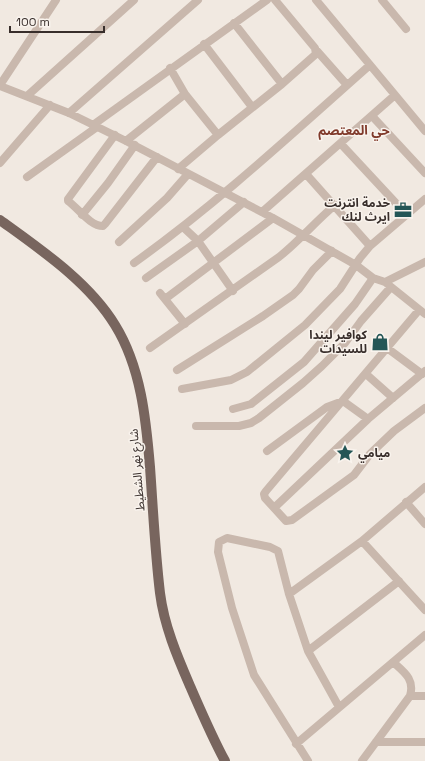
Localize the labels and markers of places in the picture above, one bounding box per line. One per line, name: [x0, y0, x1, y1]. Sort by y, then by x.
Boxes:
place label: خدمة انترنت ايرث لنك: [324, 195, 390, 225]
office icon: خدمة انترنت ايرث لنك: [393, 200, 413, 220]
place label: كوافير ليندا للسيدات: [309, 327, 368, 357]
shop icon: كوافير ليندا للسيدات: [370, 332, 390, 352]
place icon: ميامي: [335, 443, 355, 463]
place label: ميامي: [358, 445, 390, 463]

